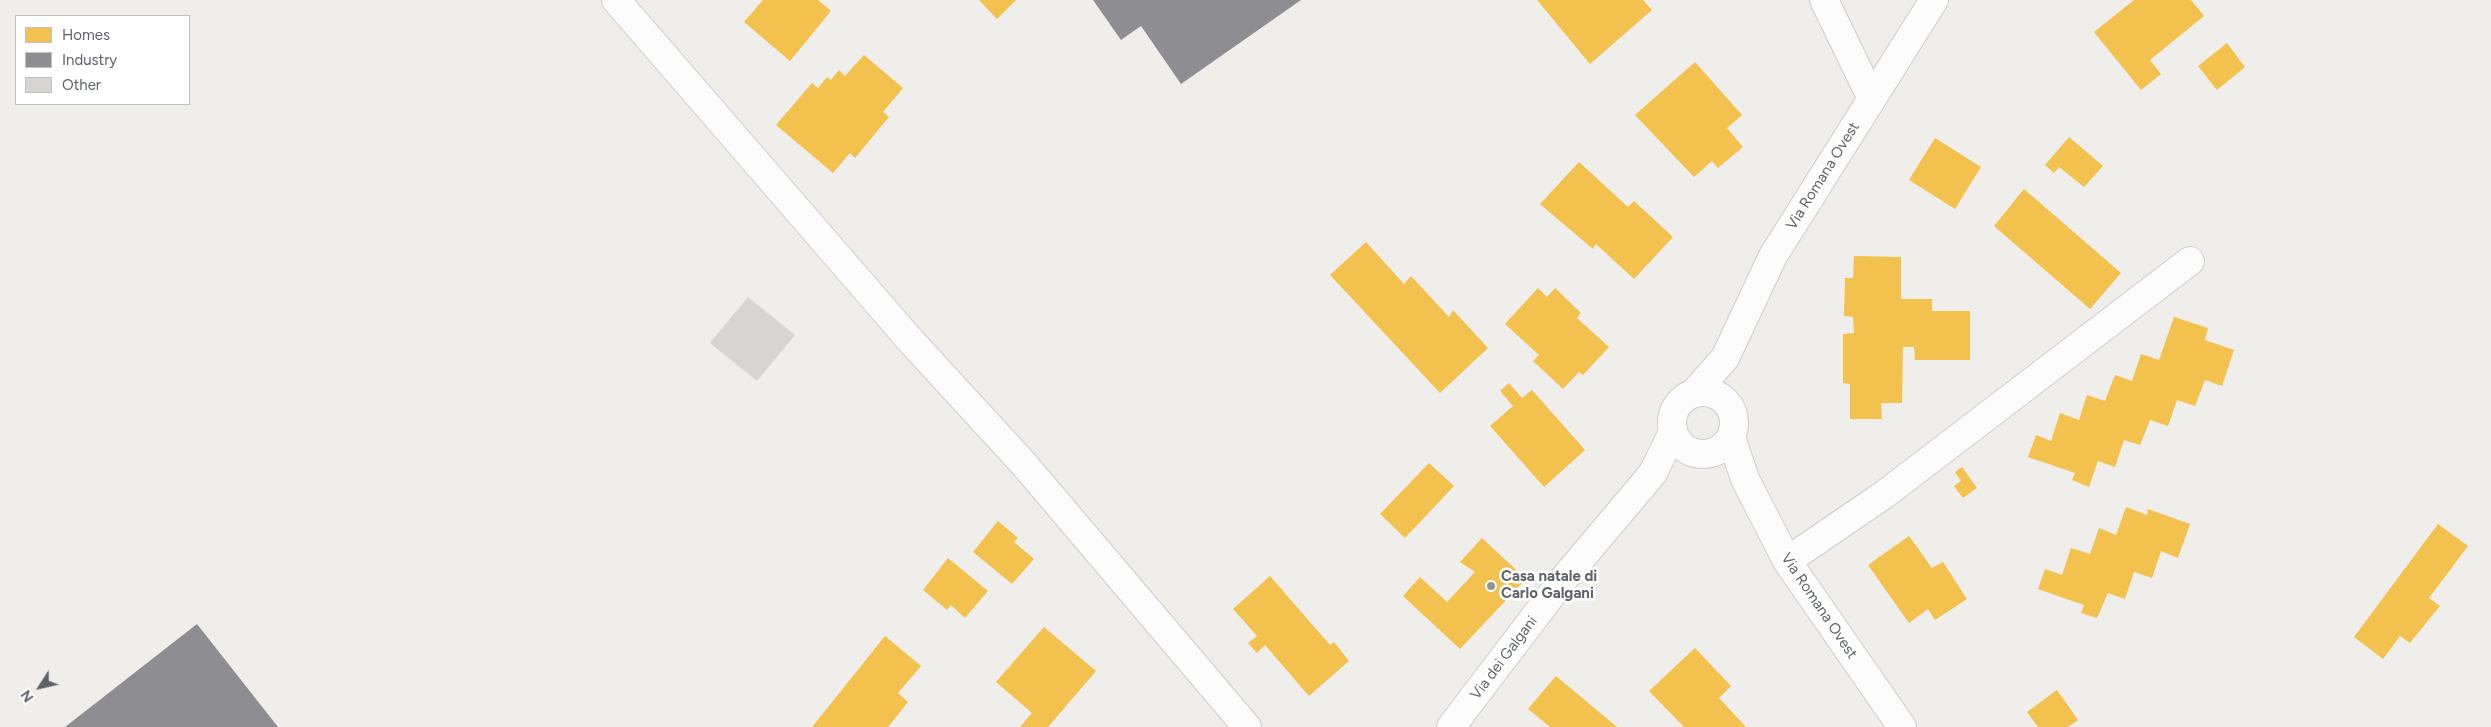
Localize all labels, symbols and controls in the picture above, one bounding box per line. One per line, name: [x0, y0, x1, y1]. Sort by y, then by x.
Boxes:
legend: [15, 15, 190, 105]
text: Homes: [62, 26, 110, 44]
text: Industry: [62, 51, 117, 69]
text: Other: [62, 76, 101, 94]
street label: Via Romana Ovest: [1783, 119, 1863, 233]
street label: Via Romana Ovest: [1777, 550, 1861, 662]
place label: Casa natale di Carlo Galgani: [1501, 568, 1597, 603]
marker: Casa natale di Carlo Galgani: [1485, 580, 1497, 592]
street label: Via dei Galgani: [1467, 613, 1541, 703]
north arrow: [15, 662, 65, 712]
text: N: [17, 687, 37, 705]

